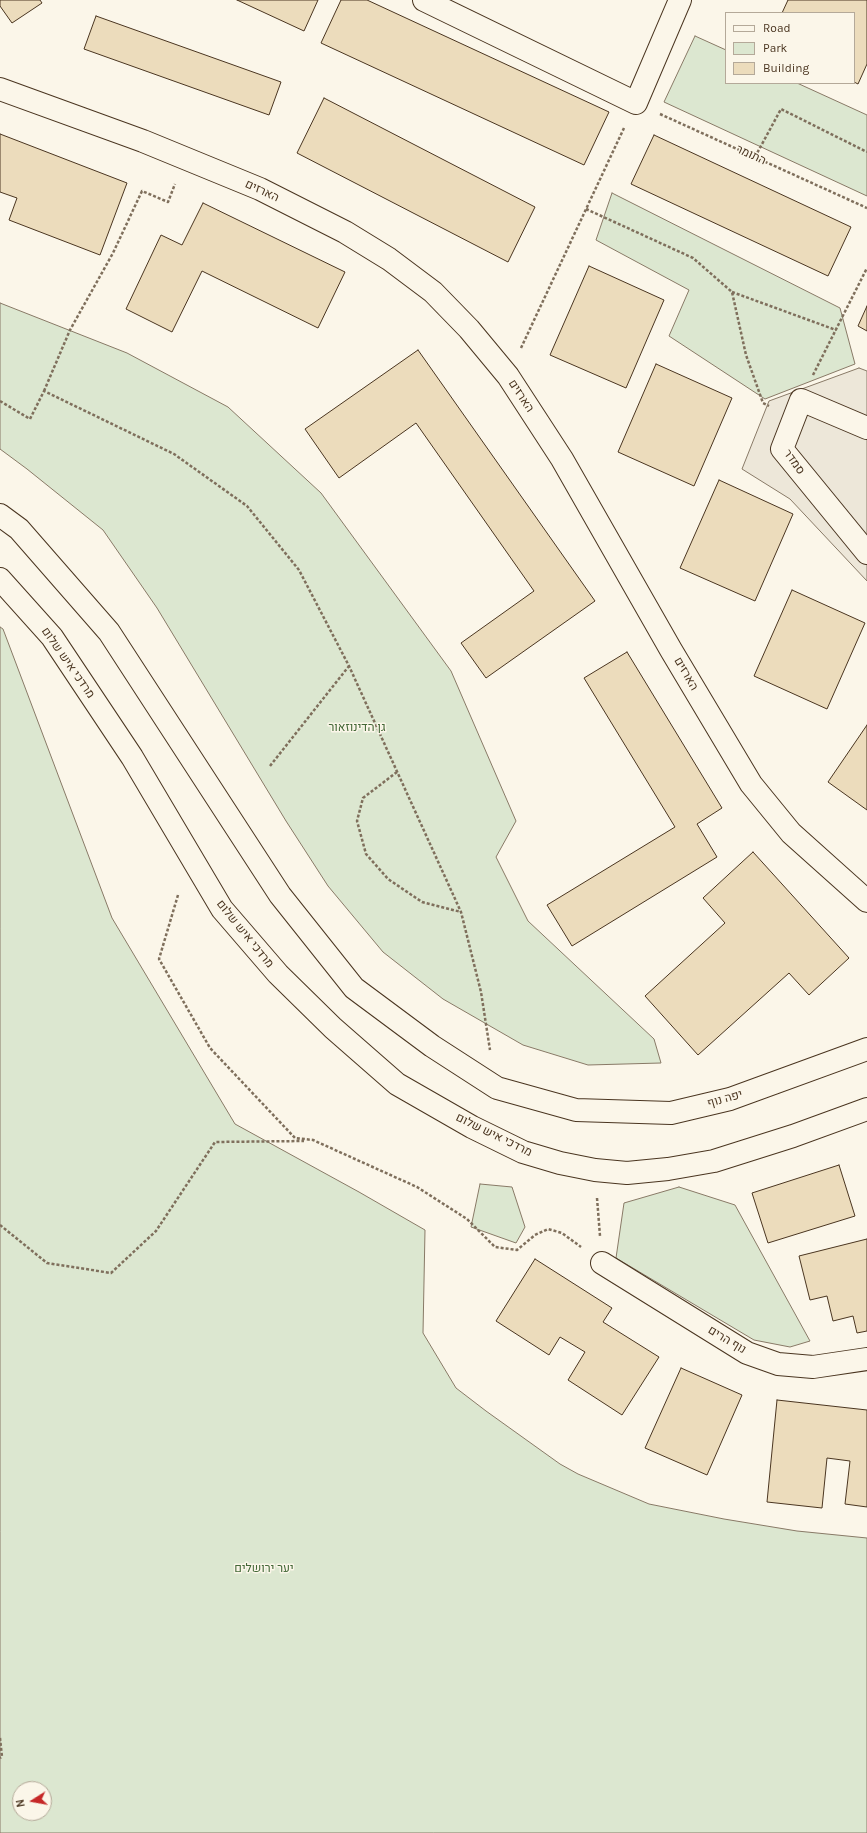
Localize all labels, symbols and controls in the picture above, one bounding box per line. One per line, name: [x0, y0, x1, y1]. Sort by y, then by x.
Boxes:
legend: [725, 12, 855, 84]
text: Road: [763, 21, 791, 35]
text: Park: [763, 41, 787, 55]
text: Building: [763, 61, 809, 75]
street label: התומר: [734, 142, 768, 168]
street label: הארזים: [243, 177, 281, 205]
street label: הארזים: [505, 377, 537, 415]
street label: סמדר: [780, 447, 808, 477]
street label: מרדכי איש שלום: [38, 625, 98, 701]
street label: הארזים: [671, 655, 701, 693]
park label: גן הדינוזאור: [328, 721, 386, 735]
street label: מרדכי איש שלום: [213, 897, 277, 971]
street label: יפה נוף: [706, 1087, 744, 1111]
street label: מרדכי איש שלום: [453, 1110, 535, 1160]
street label: נוף הרים: [705, 1323, 749, 1357]
park label: יער ירושלים: [234, 1562, 294, 1576]
north arrow: [12, 1781, 52, 1821]
text: N: [14, 1798, 28, 1808]

